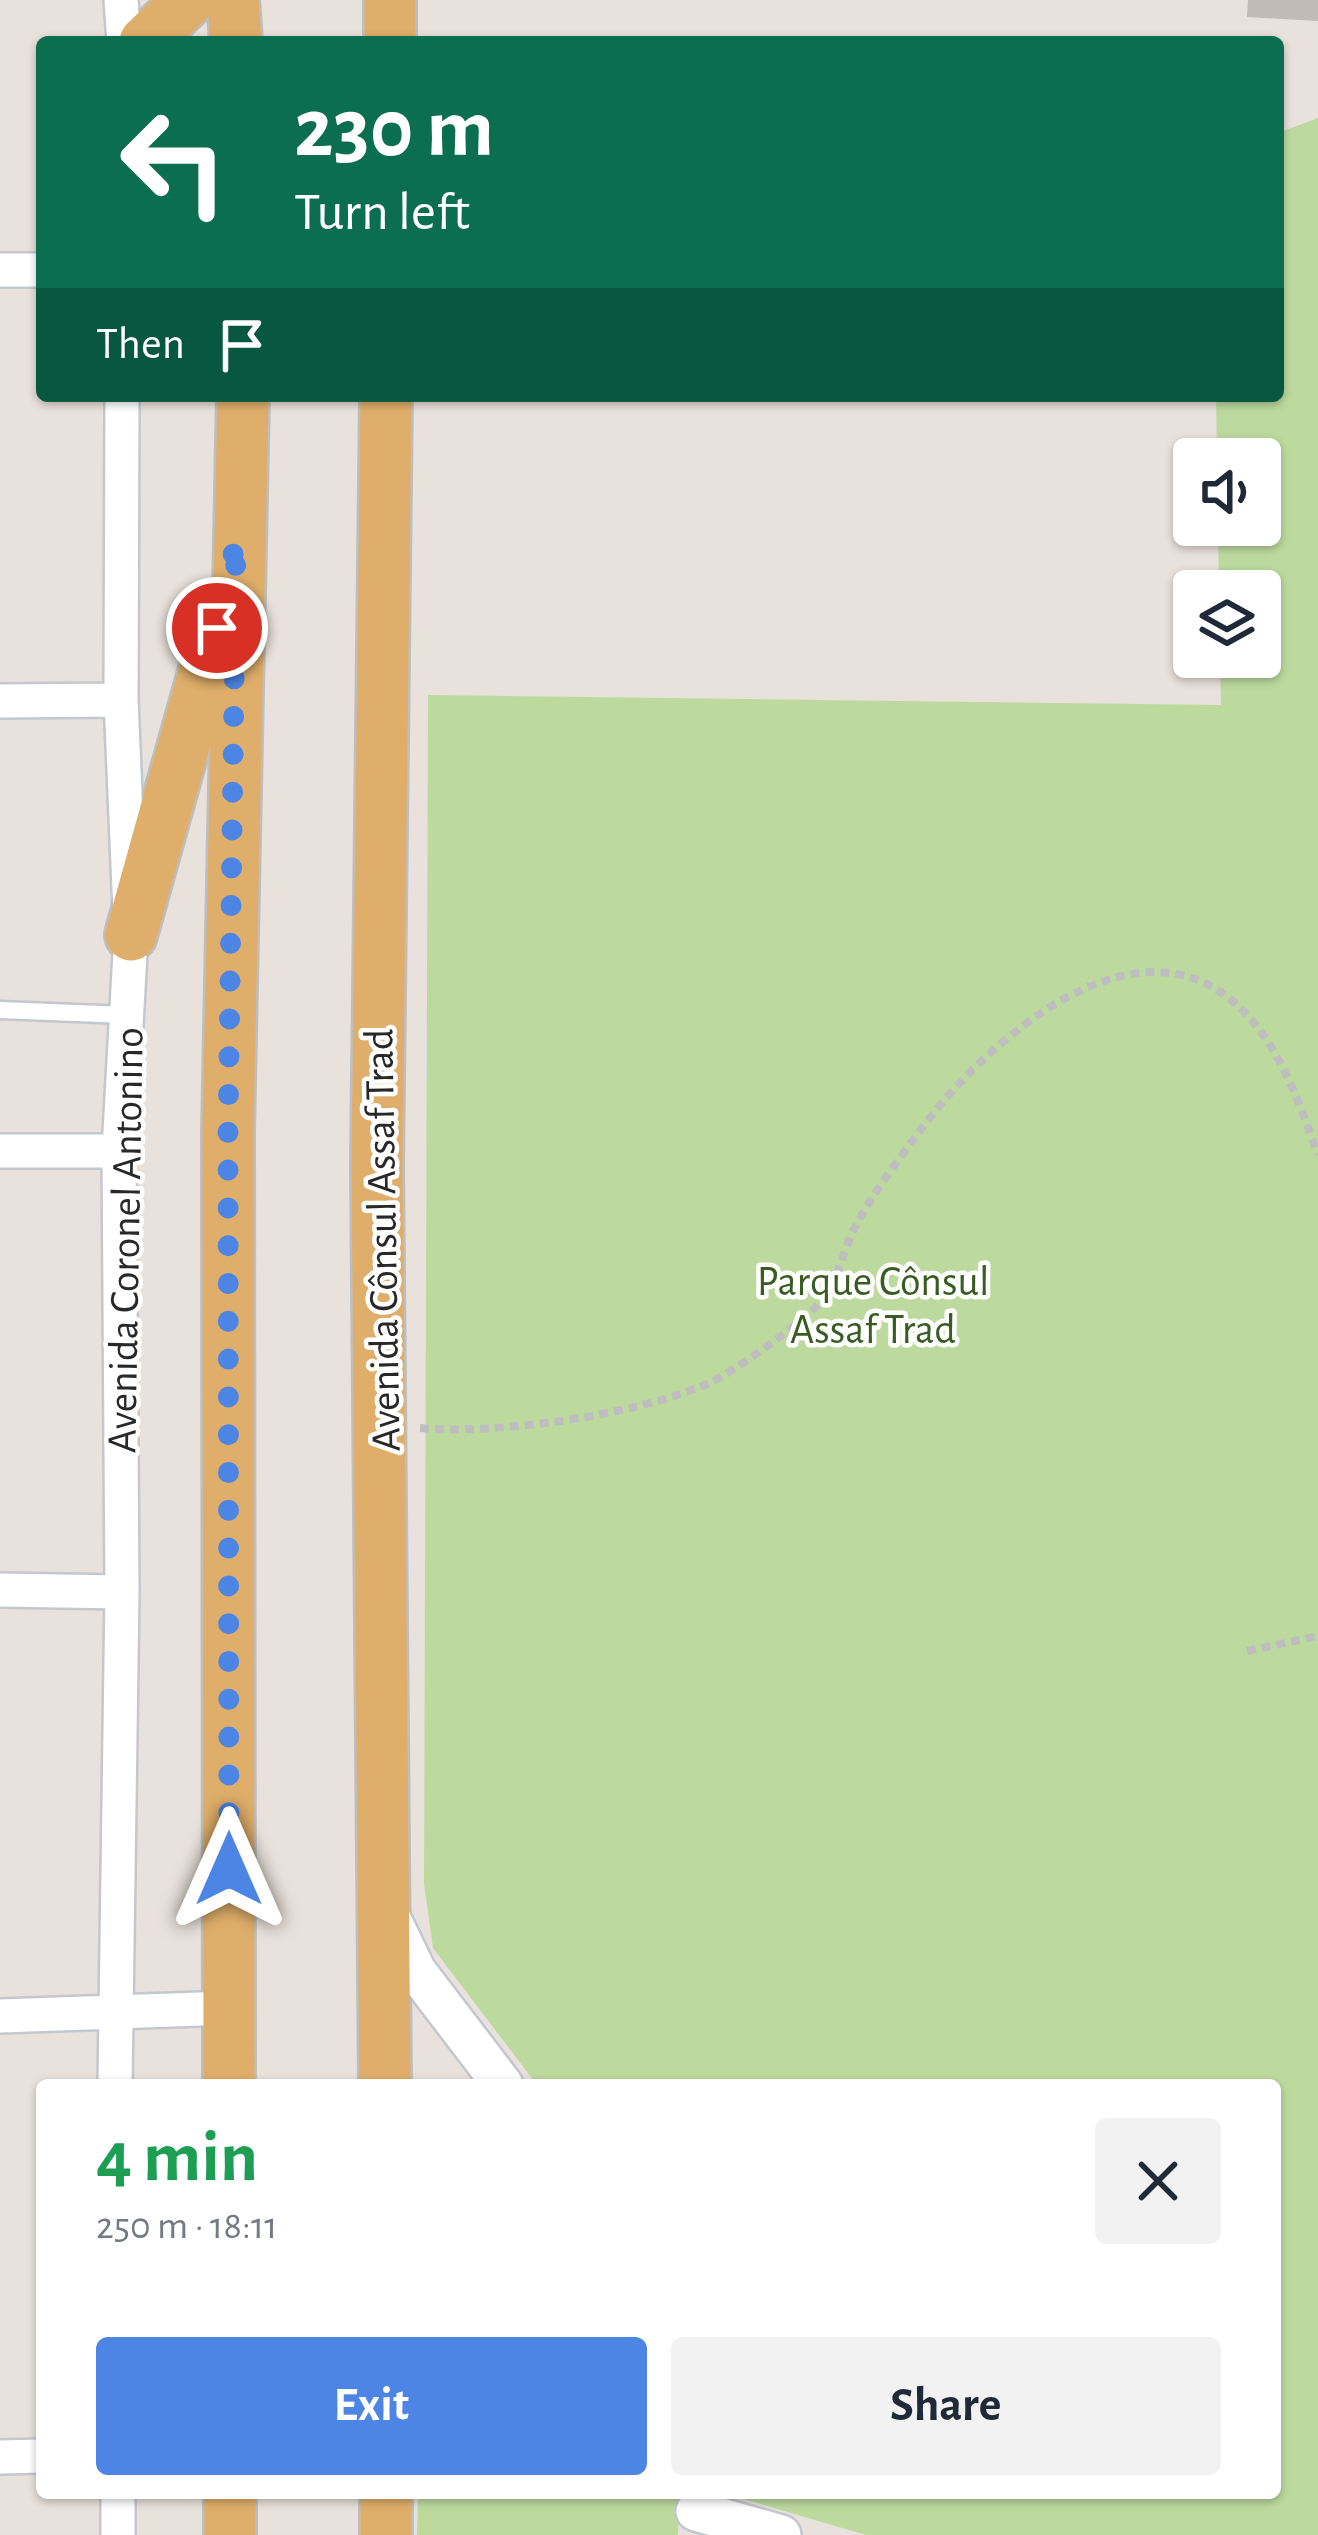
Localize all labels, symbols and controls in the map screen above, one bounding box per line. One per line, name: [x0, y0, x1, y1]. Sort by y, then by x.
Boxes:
icon: left: [96, 84, 252, 240]
text: 230 m: [294, 88, 494, 172]
text: Turn left: [294, 186, 470, 240]
icon: arrive: [209, 312, 275, 378]
text: Then: [96, 322, 185, 367]
map controls: [1173, 438, 1281, 678]
button: sound: [1173, 438, 1281, 546]
button: layers: [1173, 570, 1281, 678]
pin: [166, 577, 268, 679]
icon: arrive: [184, 595, 250, 661]
street label: Avenida Coronel Antonino: [101, 1027, 151, 1453]
street label: Avenida Cônsul Assaf Trad: [358, 1028, 408, 1452]
park label: Parque Cônsul Assaf Trad: [757, 1261, 989, 1351]
position arrow: [166, 1806, 292, 1932]
button: close: [1095, 2118, 1221, 2244]
text: 4 min: [96, 2122, 258, 2194]
text: 250 m · 18:11: [96, 2207, 278, 2246]
button: Exit: [96, 2337, 647, 2475]
button: Share: [671, 2337, 1221, 2475]

